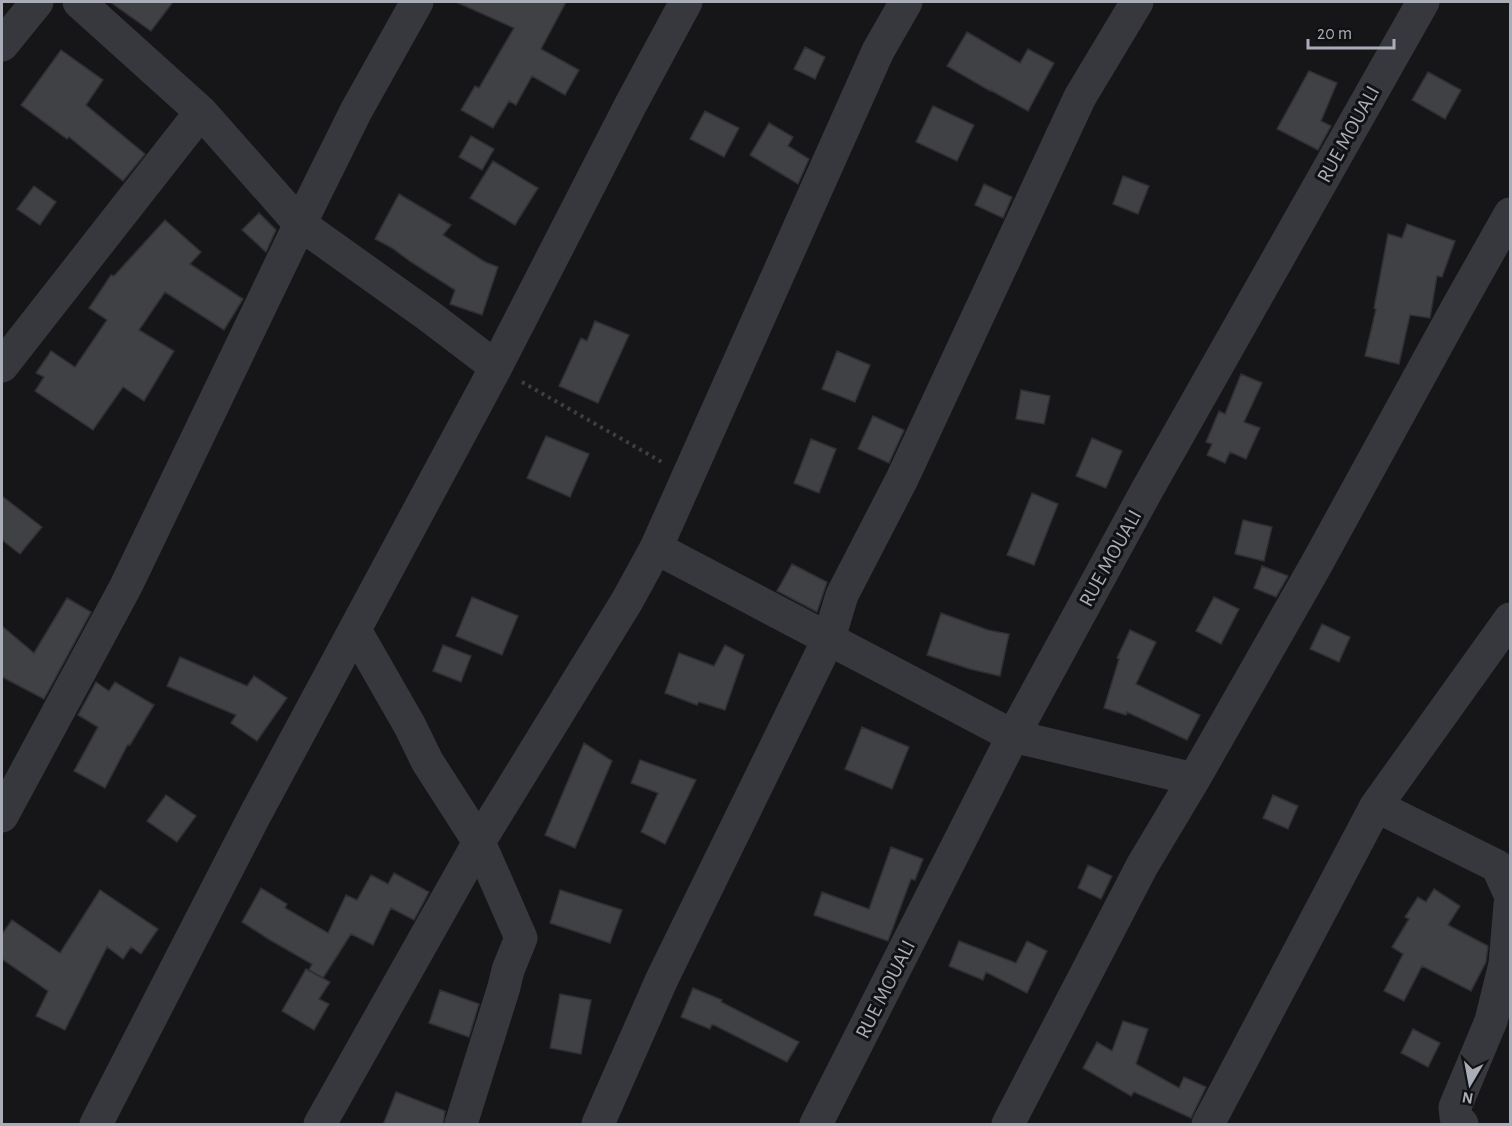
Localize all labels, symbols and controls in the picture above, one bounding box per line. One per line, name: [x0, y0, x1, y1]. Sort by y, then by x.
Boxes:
scale bar: [1308, 12, 1394, 50]
text: 20 m: [1317, 25, 1352, 43]
street label: RUE MOUALI: [1313, 82, 1384, 186]
street label: RUE MOUALI: [1075, 506, 1146, 610]
street label: RUE MOUALI: [852, 937, 919, 1042]
north arrow: [1440, 1054, 1500, 1114]
text: N: [1461, 1089, 1474, 1107]

